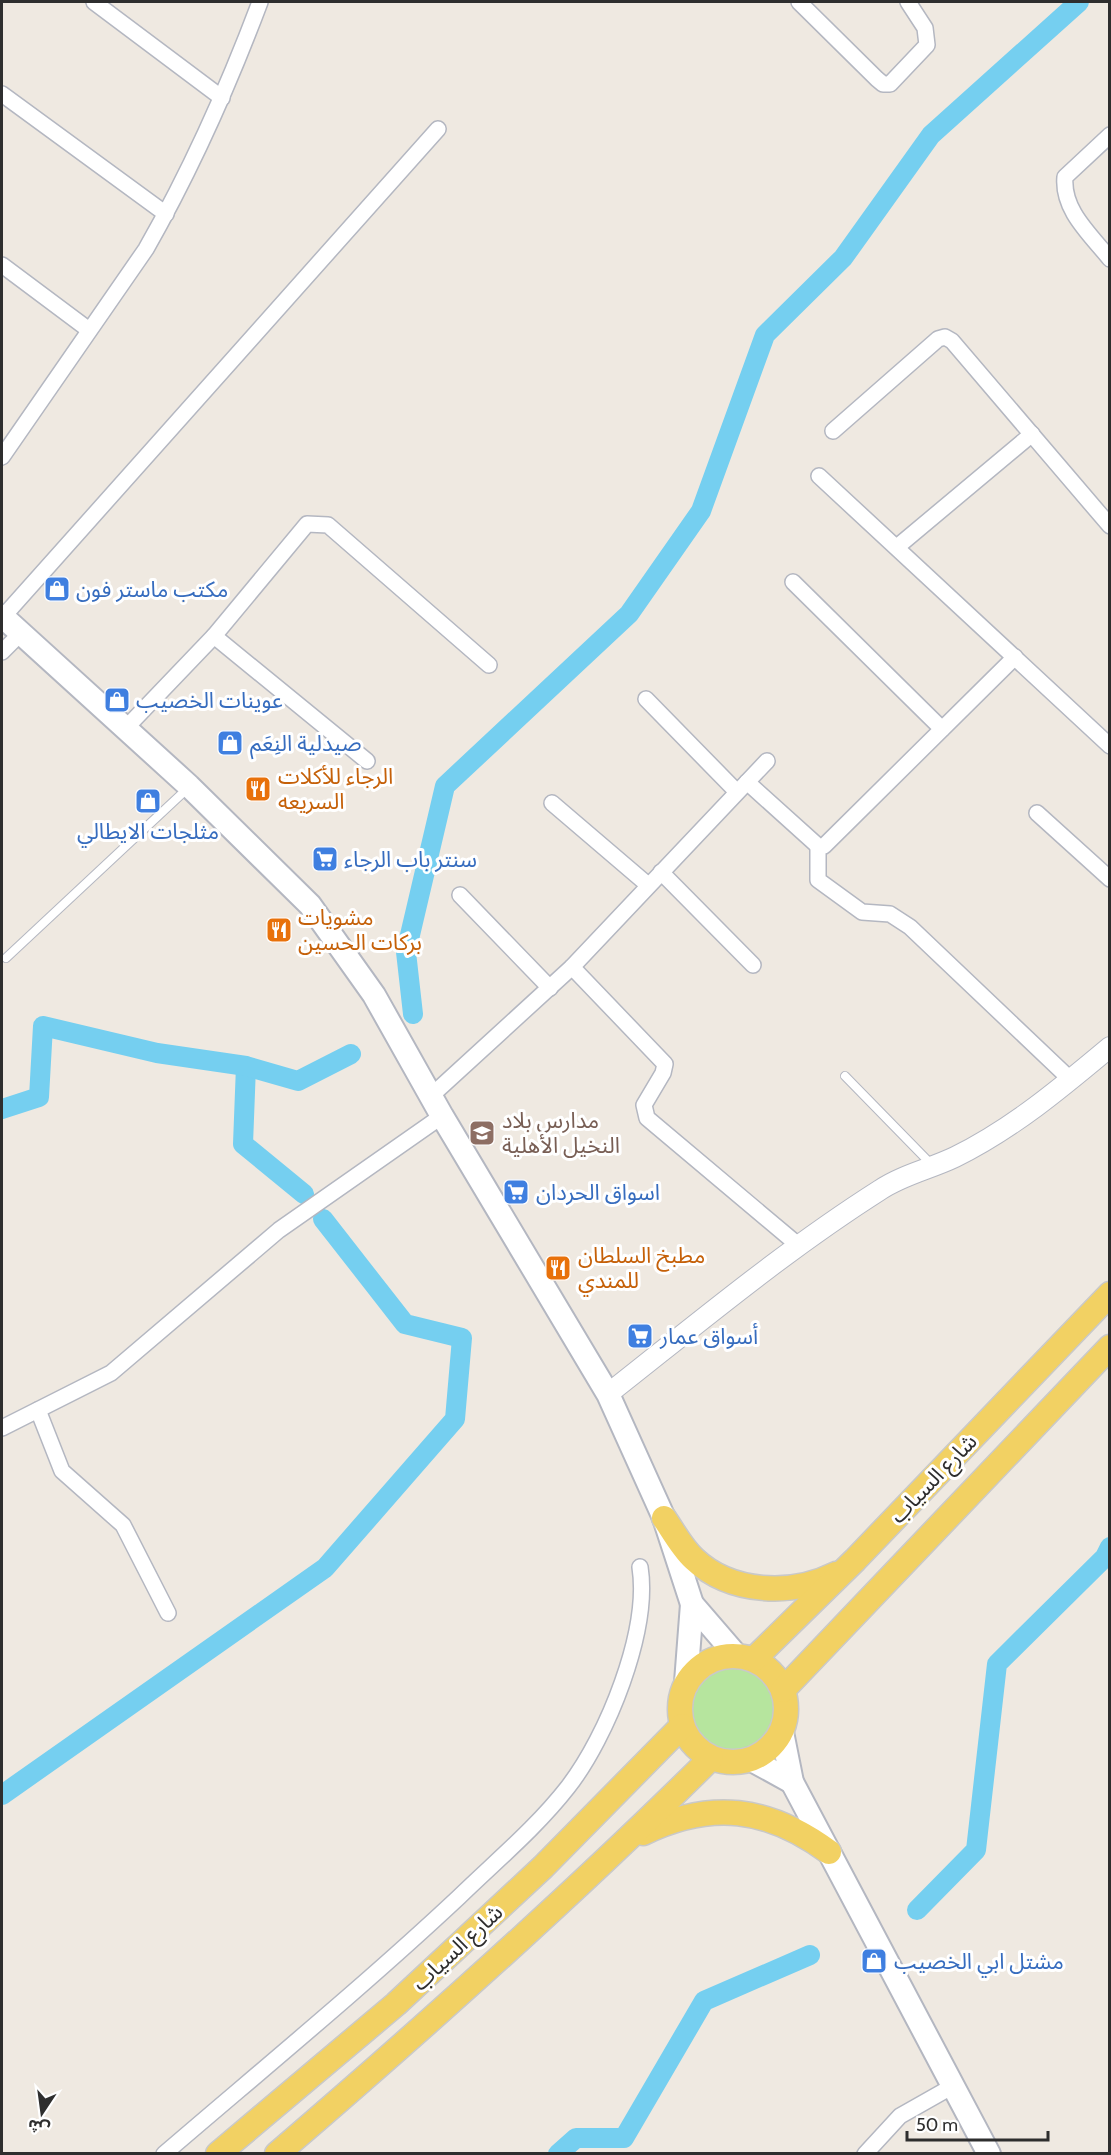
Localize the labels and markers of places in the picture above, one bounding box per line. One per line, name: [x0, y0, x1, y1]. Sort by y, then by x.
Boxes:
shop icon: مكتب ماستر فون: [42, 574, 72, 604]
place label: مكتب ماستر فون: [76, 576, 228, 603]
shop icon: عوينات الخصيب: [102, 685, 132, 715]
place label: عوينات الخصيب: [136, 687, 283, 714]
shop icon: صيدلية النِعَم: [215, 728, 245, 758]
place label: صيدلية النِعَم: [250, 730, 362, 760]
place label: الرجاء للأكلات السريعه: [278, 763, 393, 815]
restaurant icon: الرجاء للأكلات السريعه: [243, 774, 273, 804]
shop icon: مثلجات الايطالي: [133, 786, 163, 816]
place label: مثلجات الايطالي: [77, 818, 219, 848]
supermarket icon: سنتر باب الرجاء: [310, 844, 340, 874]
place label: سنتر باب الرجاء: [344, 846, 477, 873]
place label: مشويات بركات الحسين: [298, 904, 422, 956]
restaurant icon: مشويات بركات الحسين: [264, 915, 294, 945]
place label: مدارس بلاد النخيل الأهلية: [502, 1107, 620, 1159]
school or university icon: مدارس بلاد النخيل الأهلية: [467, 1118, 497, 1148]
supermarket icon: اسواق الحردان: [501, 1177, 531, 1207]
place label: اسواق الحردان: [536, 1179, 660, 1206]
place label: مطبخ السلطان للمندي: [578, 1242, 705, 1297]
restaurant icon: مطبخ السلطان للمندي: [543, 1253, 573, 1283]
supermarket icon: أسواق عمار: [625, 1321, 655, 1351]
place label: أسواق عمار: [659, 1323, 758, 1350]
shop icon: مشتل ابي الخصيب: [859, 1946, 889, 1976]
place label: مشتل ابي الخصيب: [894, 1948, 1064, 1978]

